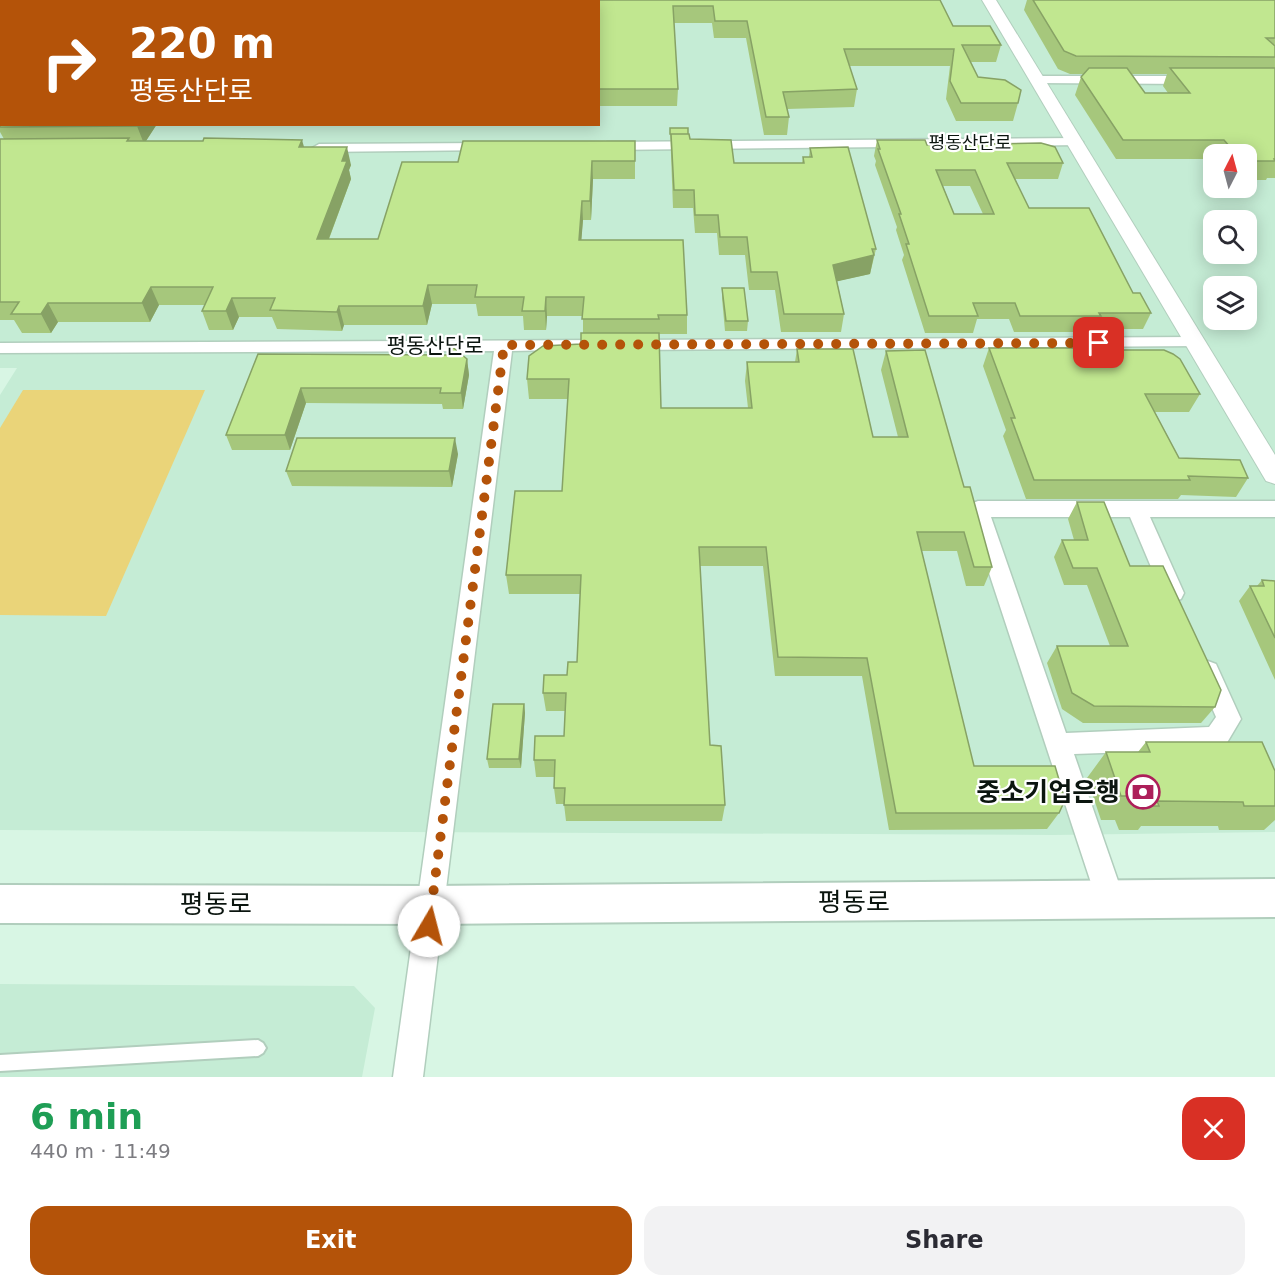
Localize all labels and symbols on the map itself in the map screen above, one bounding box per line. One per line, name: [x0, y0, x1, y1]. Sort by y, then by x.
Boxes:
street label: 평동산단로: [929, 132, 1011, 153]
north arrow: [1203, 144, 1257, 198]
pin: [1073, 317, 1124, 368]
street label: 평동산단로: [387, 334, 483, 358]
bank icon: 중소기업은행: [1125, 774, 1161, 810]
place label: 중소기업은행: [976, 777, 1120, 807]
street label: 평동로: [818, 887, 890, 917]
street label: 평동로: [180, 889, 252, 919]
position arrow: [397, 894, 461, 958]

